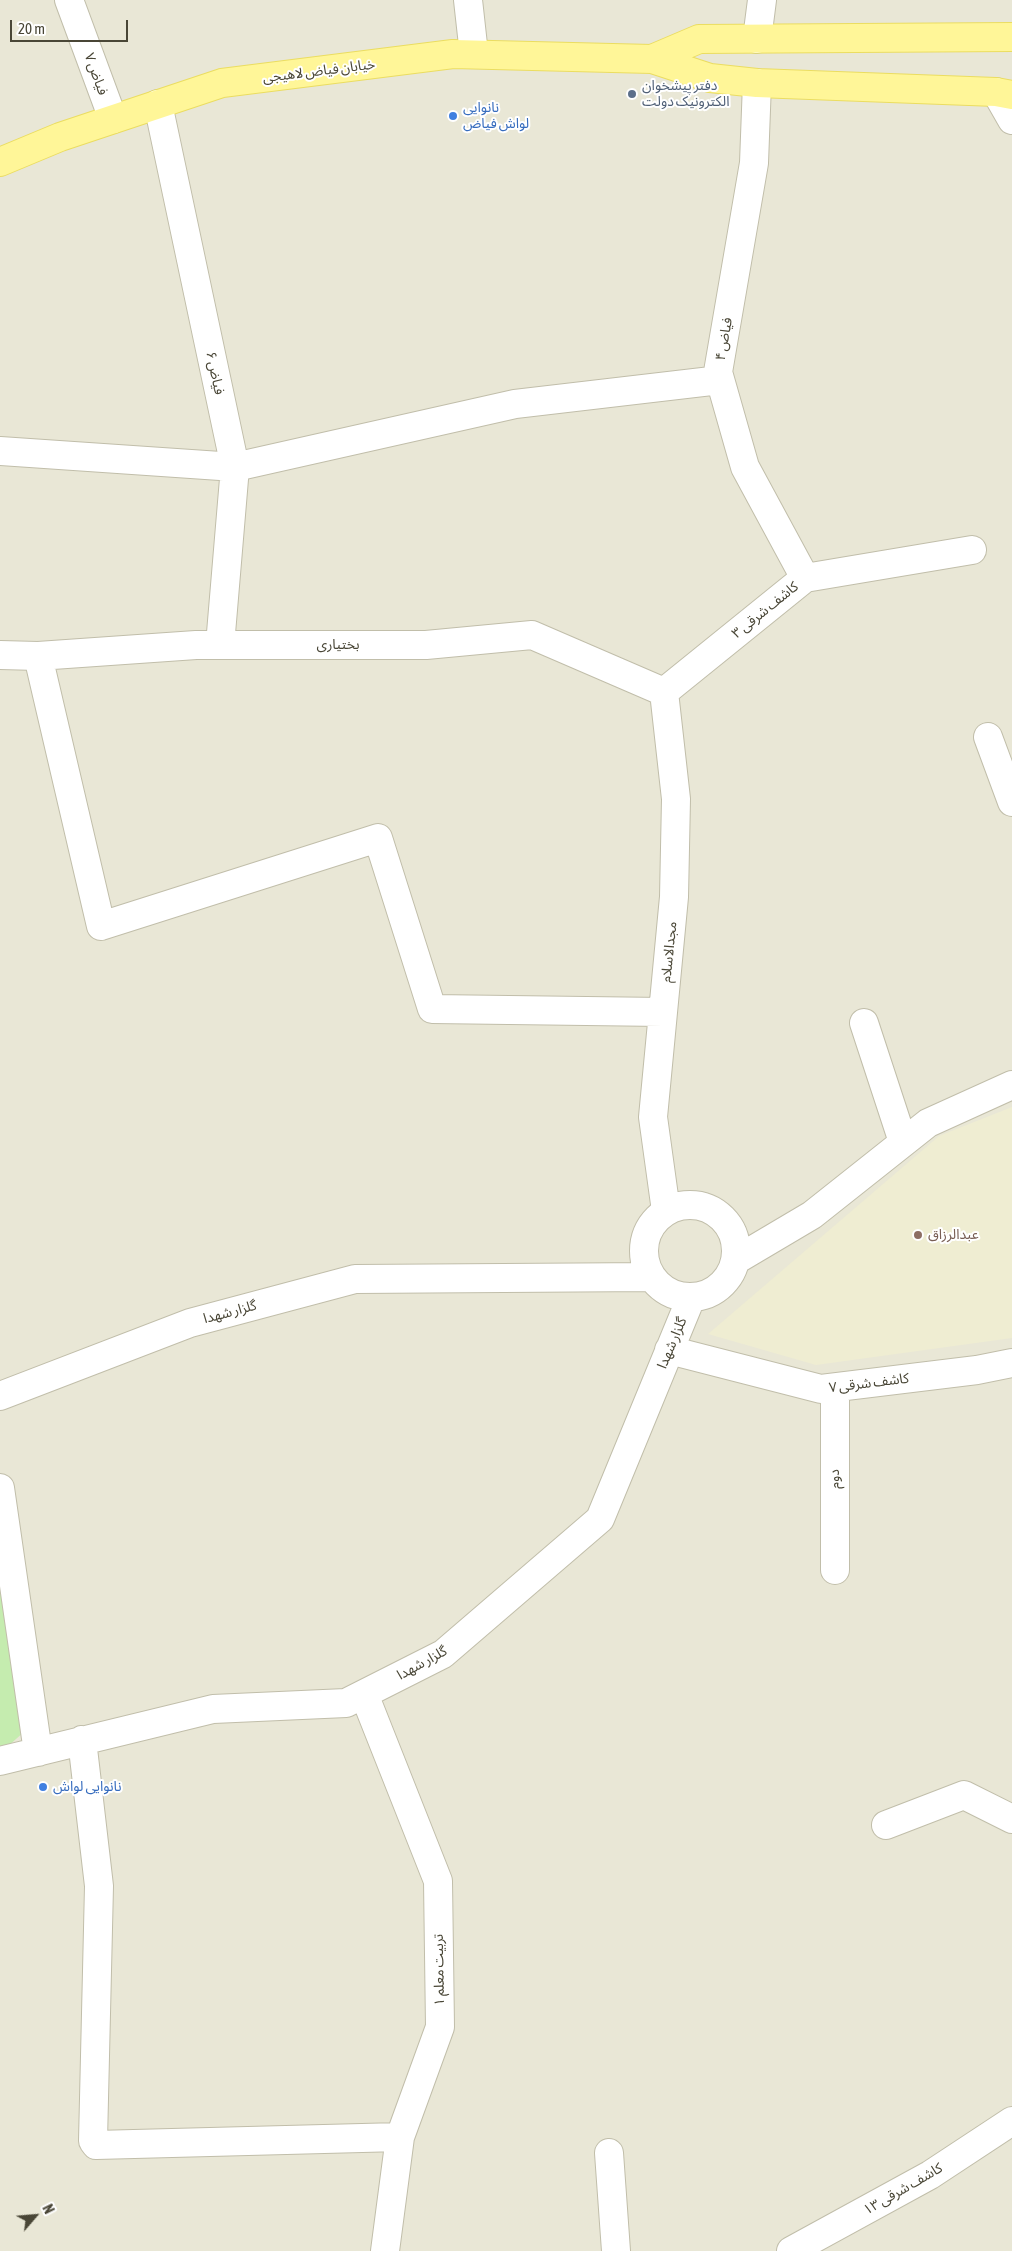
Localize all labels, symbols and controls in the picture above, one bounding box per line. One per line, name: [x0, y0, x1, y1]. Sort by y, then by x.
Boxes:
scale bar: [12, 10, 130, 42]
text: 20 m: [18, 20, 45, 37]
street label: فیاض ۷: [81, 51, 111, 97]
street label: خیابان فیاض لاهیجی: [262, 56, 376, 86]
place label: دفتر پیشخوان الکترونیک دولت: [642, 78, 730, 110]
marker: دفتر پیشخوان الکترونیک دولت: [626, 88, 638, 100]
place label: نانوایی لواش فیاض: [463, 100, 529, 132]
marker: نانوایی لواش فیاض: [447, 110, 459, 122]
street label: فیاض ۴: [712, 316, 736, 362]
street label: فیاض ۶: [202, 350, 228, 396]
street label: کاشف شرقی ۳: [728, 578, 802, 642]
street label: بختیاری: [317, 637, 359, 653]
street label: مجدالاسلام: [657, 921, 681, 983]
place label: عبدالرزاق: [928, 1227, 979, 1243]
marker: عبدالرزاق: [912, 1229, 924, 1241]
street label: گلزار شهدا: [202, 1297, 258, 1327]
street label: گلزار شهدا: [654, 1315, 690, 1371]
street label: کاشف شرقی ۷: [828, 1370, 910, 1396]
street label: دوم: [827, 1469, 843, 1489]
street label: گلزار شهدا: [394, 1642, 450, 1684]
place label: نانوایی لواش: [53, 1779, 121, 1795]
marker: نانوایی لواش: [37, 1781, 49, 1793]
street label: تربیت معلم ۱: [430, 1934, 448, 2006]
street label: کاشف شرقی ۱۳: [860, 2160, 946, 2218]
north arrow: [10, 2191, 60, 2241]
text: N: [39, 2202, 57, 2216]

